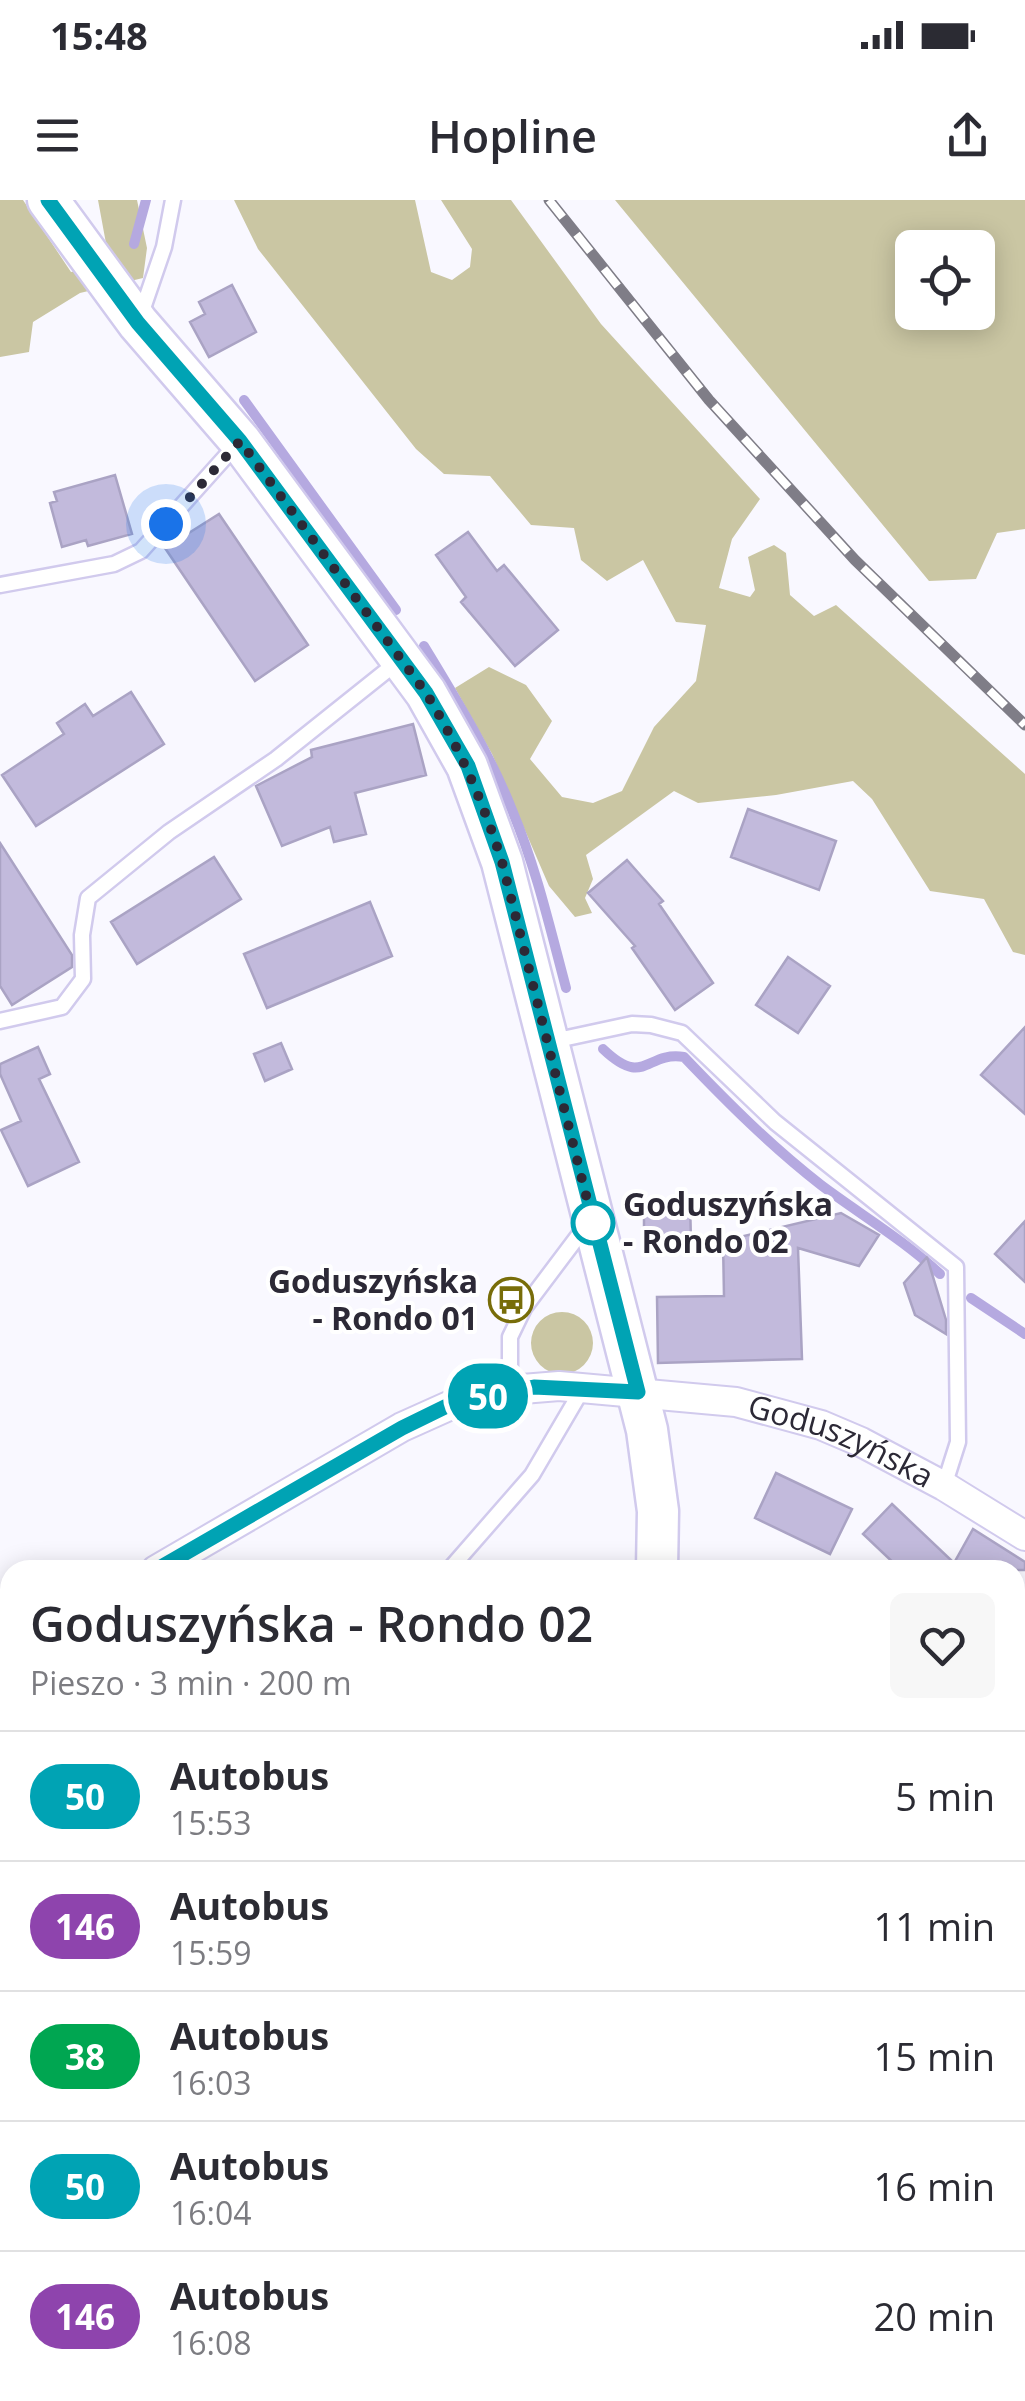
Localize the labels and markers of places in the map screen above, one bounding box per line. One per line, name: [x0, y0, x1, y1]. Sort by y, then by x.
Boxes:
place label: Goduszyńska - Rondo 02: [623, 1182, 833, 1262]
marker: Goduszyńska - Rondo 02: [572, 1202, 614, 1244]
place label: Goduszyńska - Rondo 01: [268, 1259, 478, 1339]
bus stop icon: Goduszyńska - Rondo 01: [488, 1277, 534, 1323]

